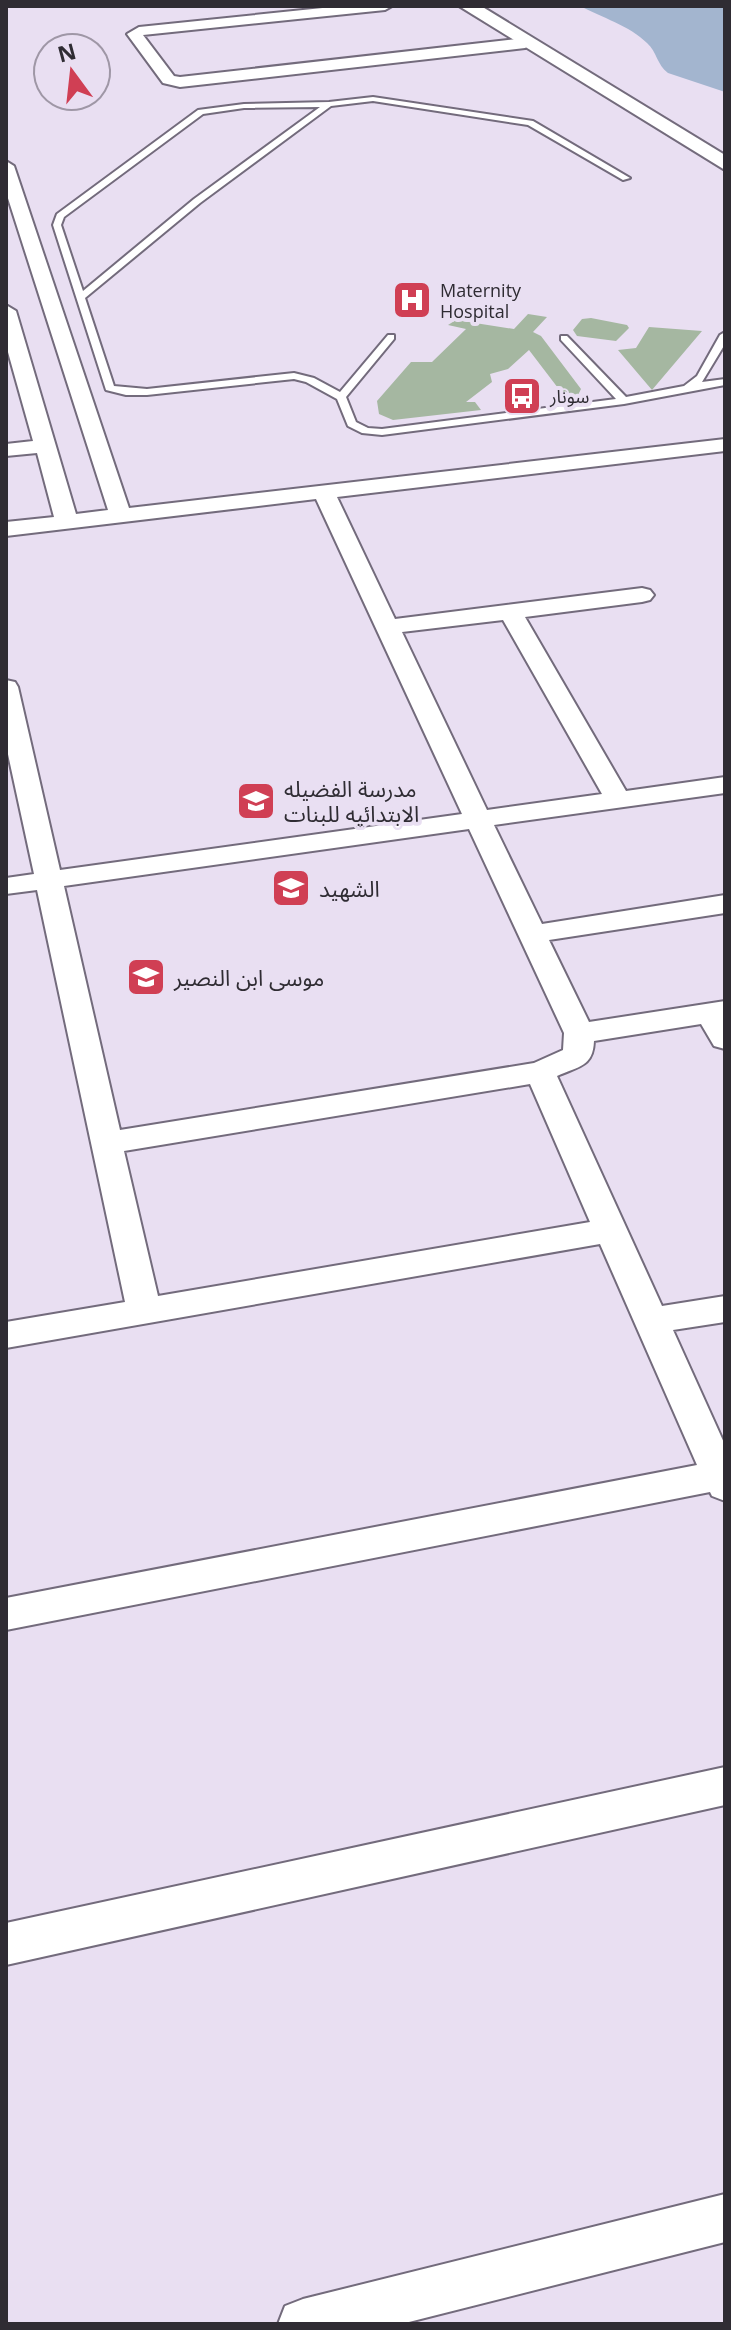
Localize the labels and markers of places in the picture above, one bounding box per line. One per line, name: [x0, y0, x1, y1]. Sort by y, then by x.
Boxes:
place label: Maternity Hospital: [440, 278, 522, 323]
hospital icon: Maternity Hospital: [391, 279, 433, 321]
bus stop icon: سونار: [501, 375, 543, 417]
place label: سونار: [549, 384, 589, 408]
place label: مدرسة الفضيله الابتدائيه للبنات: [284, 773, 419, 828]
school or university icon: مدرسة الفضيله الابتدائيه للبنات: [235, 780, 277, 822]
school or university icon: الشهيد: [270, 867, 312, 909]
place label: الشهيد: [319, 873, 380, 903]
school or university icon: موسى ابن النصير: [125, 956, 167, 998]
place label: موسى ابن النصير: [173, 962, 324, 992]

